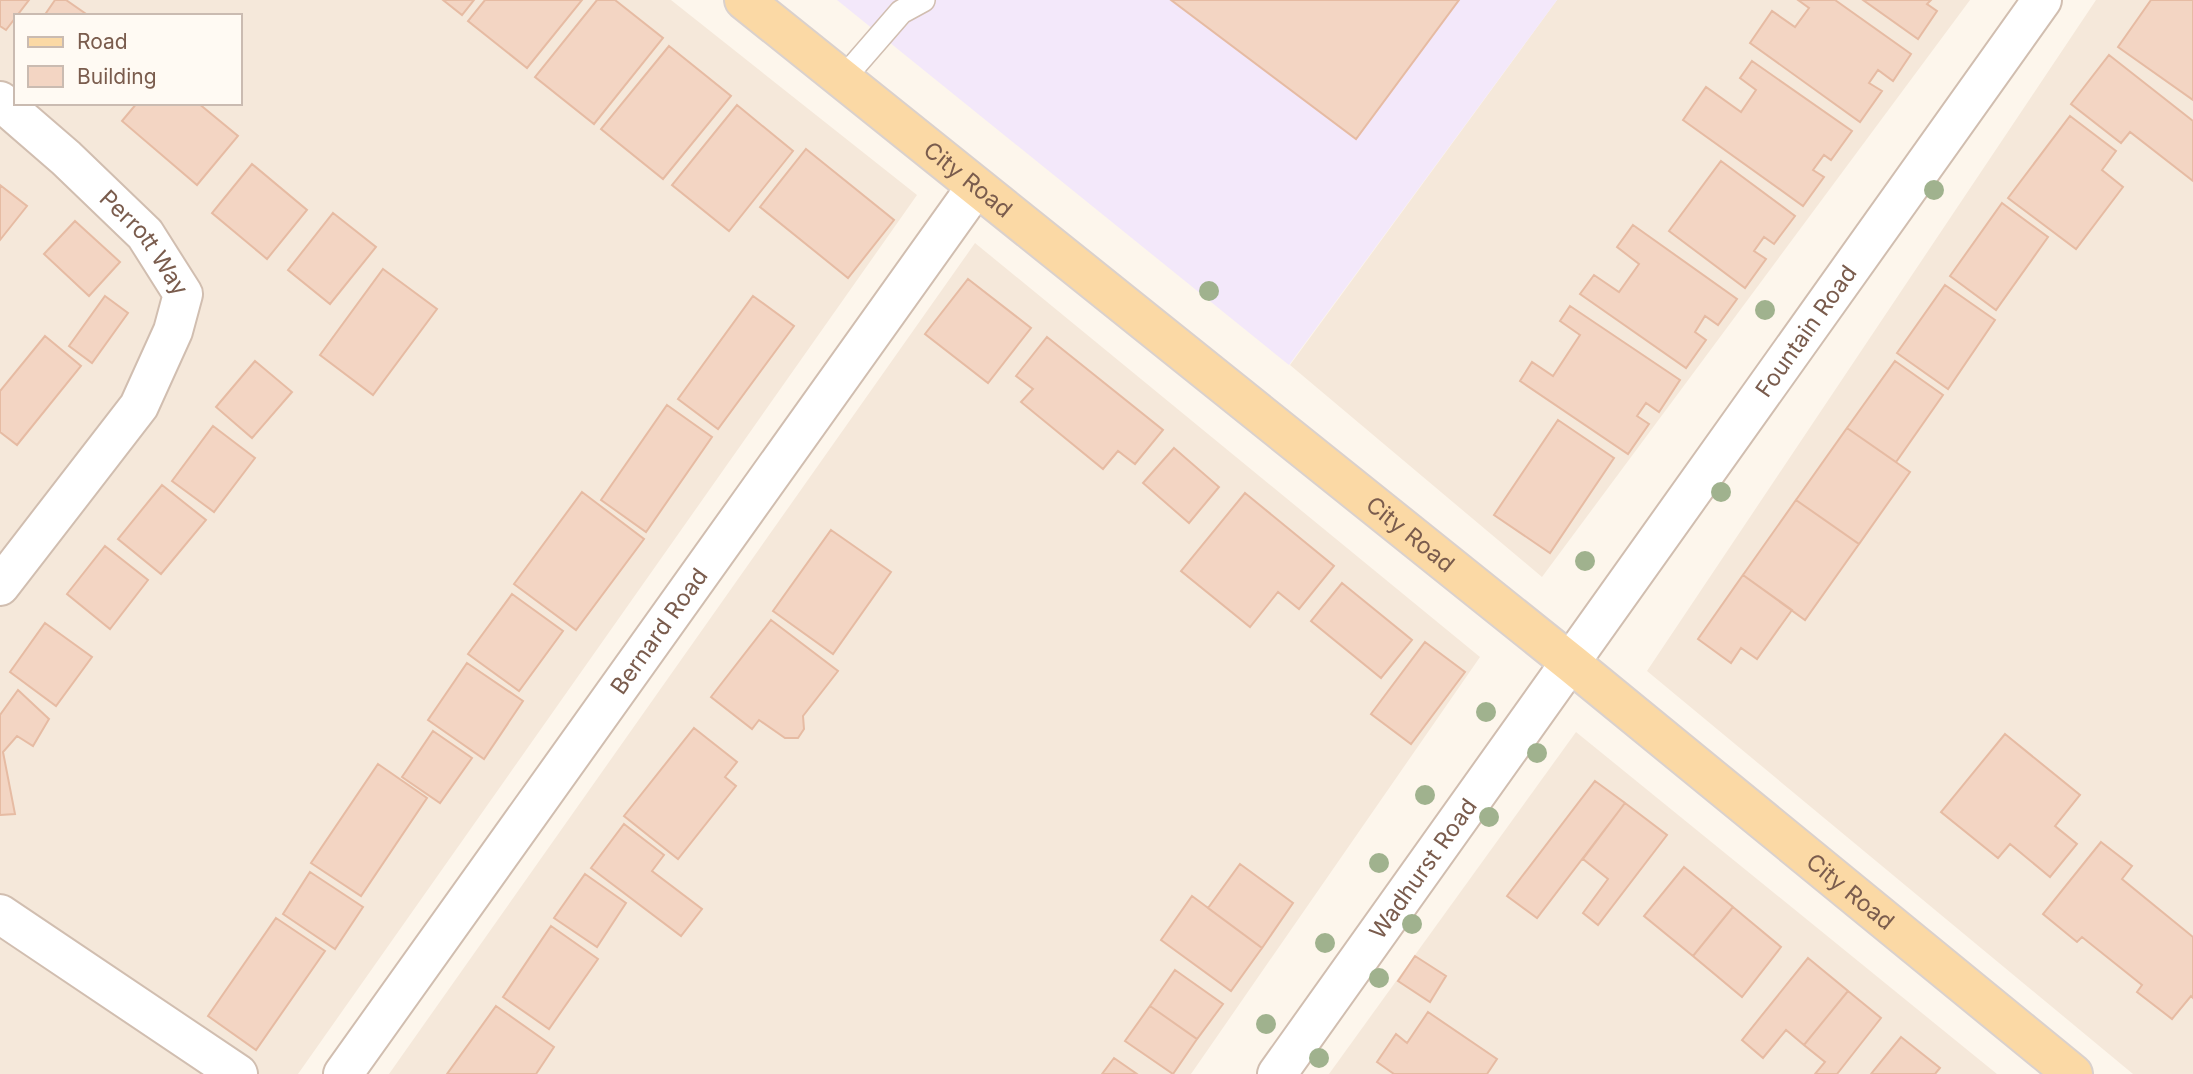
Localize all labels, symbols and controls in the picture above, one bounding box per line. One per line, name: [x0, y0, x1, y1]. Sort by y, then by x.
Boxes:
legend: [14, 14, 242, 105]
text: Road: [77, 29, 128, 54]
text: Building: [77, 64, 157, 89]
street label: City Road: [918, 136, 1018, 223]
street label: Perrott Way: [94, 184, 194, 300]
street label: Fountain Road: [1750, 260, 1863, 403]
street label: City Road: [1360, 490, 1460, 578]
street label: Bernard Road: [605, 563, 713, 700]
street label: Wadhurst Road: [1364, 793, 1483, 944]
street label: City Road: [1801, 848, 1900, 936]

